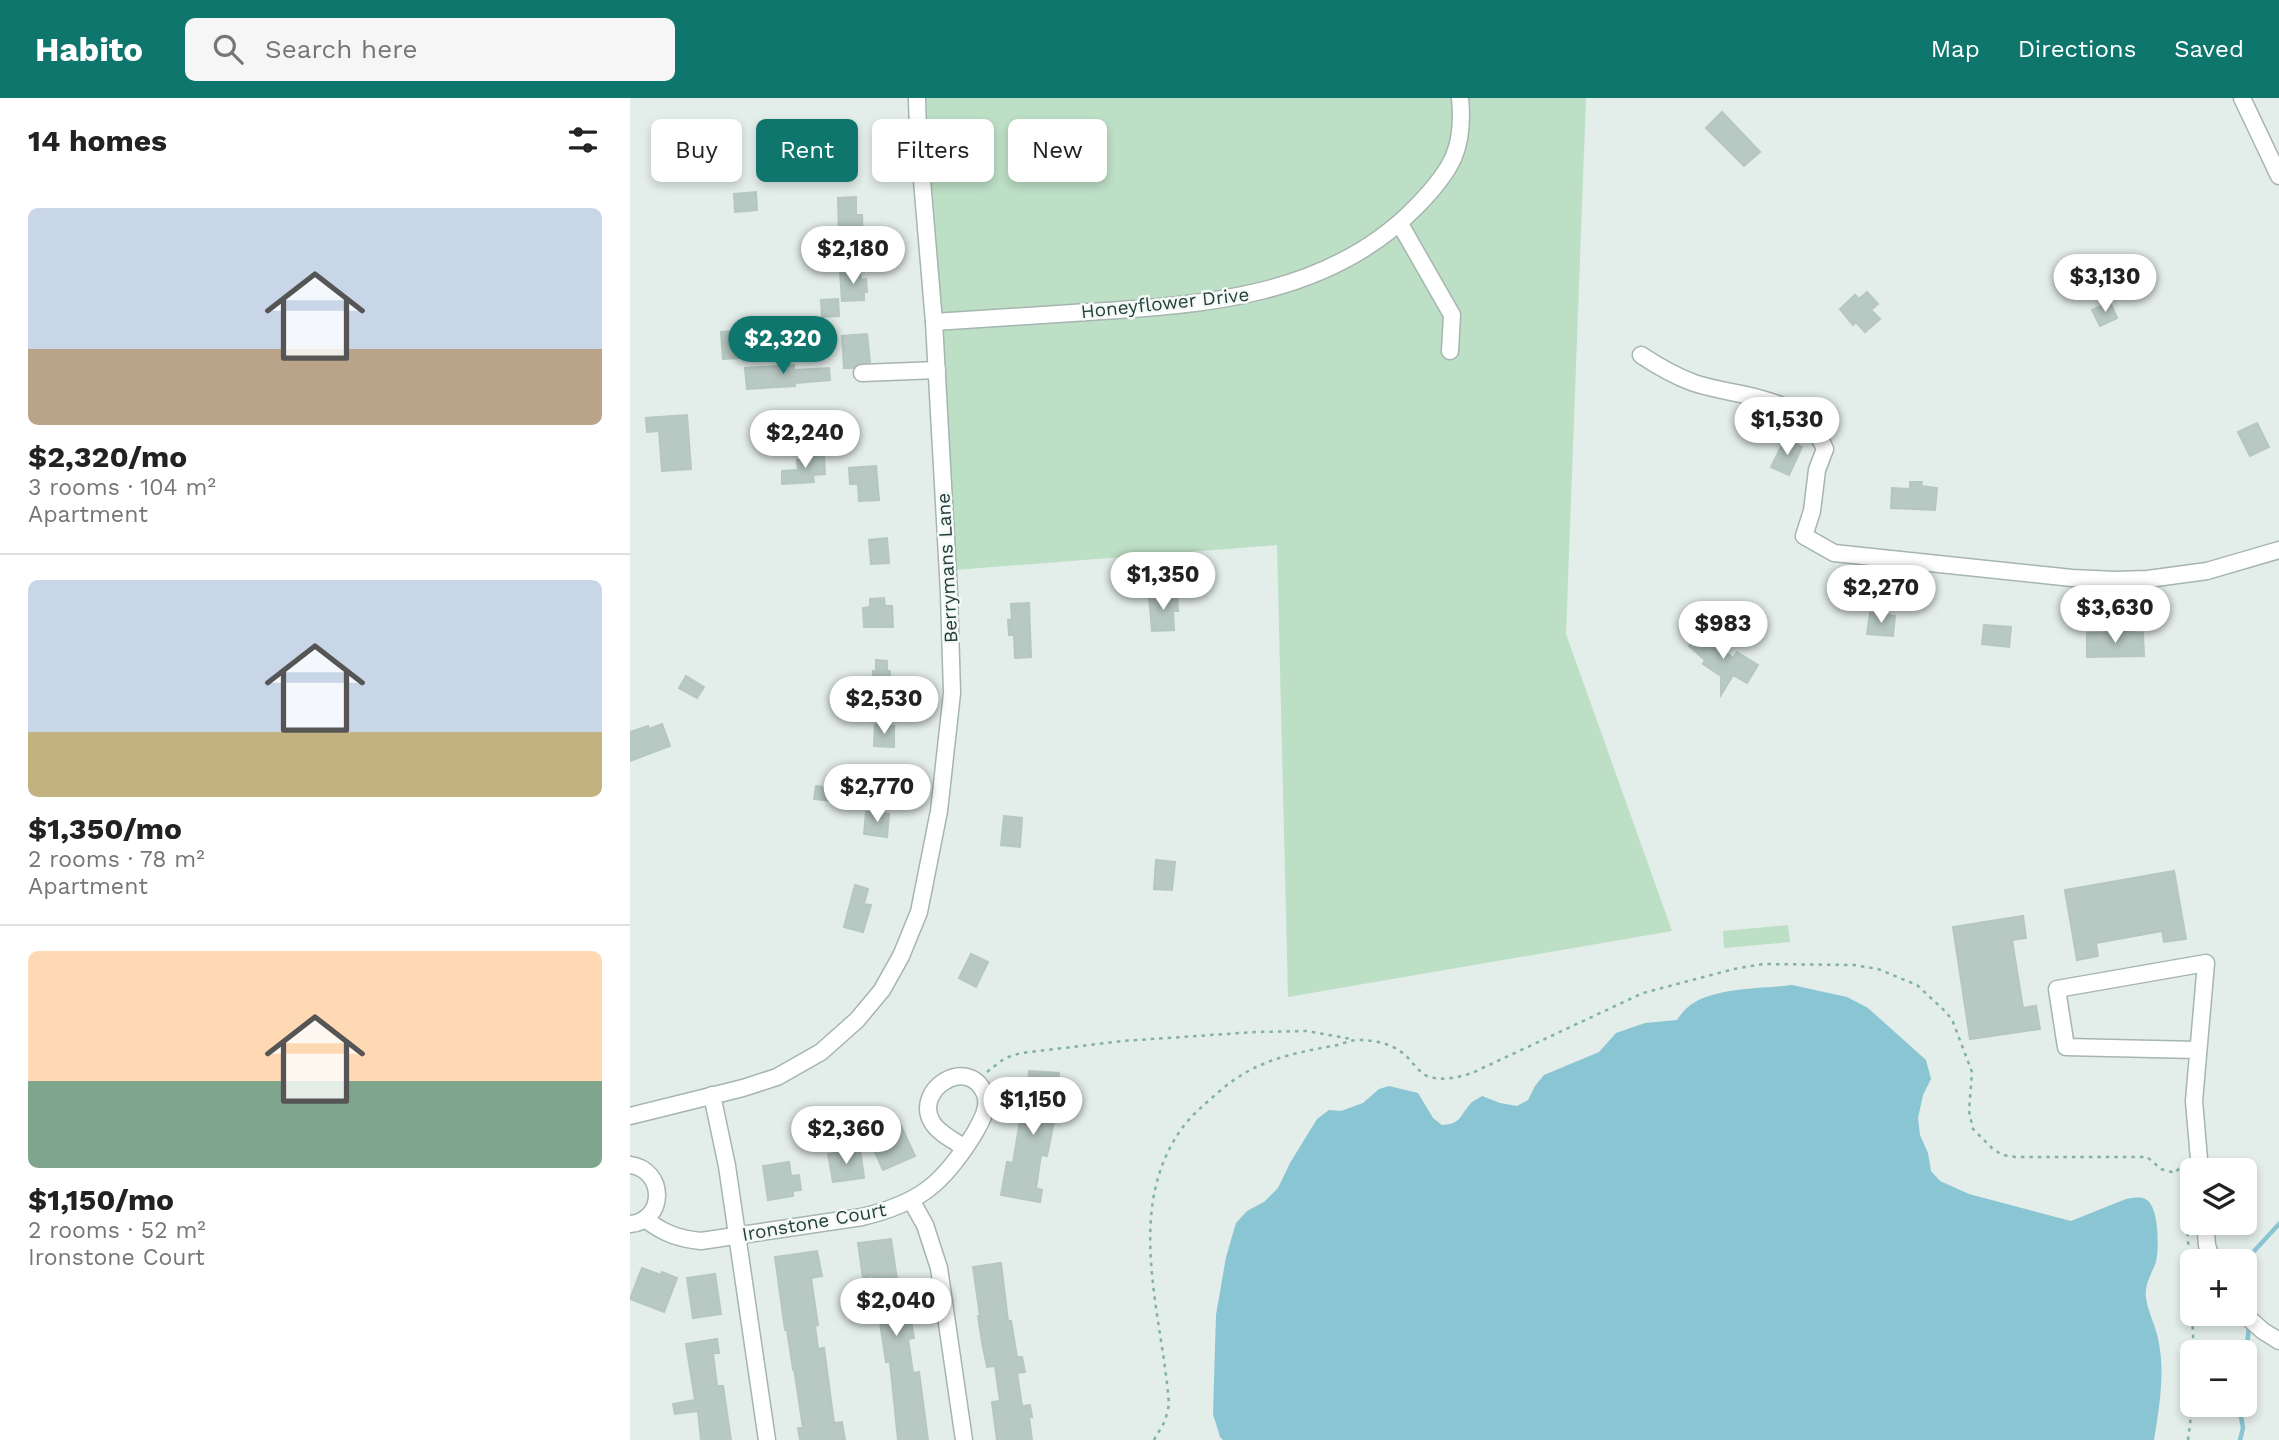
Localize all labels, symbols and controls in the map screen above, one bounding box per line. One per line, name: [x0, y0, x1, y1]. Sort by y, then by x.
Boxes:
search box: [185, 18, 675, 81]
text: Habito: [35, 30, 143, 69]
icon: search: [209, 30, 247, 68]
text: Search here: [265, 34, 417, 64]
text: Map: [1931, 35, 1980, 63]
text: Directions: [2018, 35, 2136, 63]
text: Saved: [2174, 35, 2244, 63]
chip: Buy: [651, 119, 742, 182]
chip: Rent: [756, 119, 858, 182]
chip: Filters: [872, 119, 994, 182]
chip: New: [1008, 119, 1107, 182]
icon: filters: [564, 121, 602, 159]
text: 14 homes: [28, 123, 167, 158]
pin: $2,180: [796, 226, 910, 286]
text: $2,180: [817, 235, 889, 262]
icon: home: [252, 253, 378, 379]
pin: $3,130: [2048, 254, 2162, 314]
text: $3,130: [2069, 263, 2141, 290]
street label: Honeyflower Drive: [1080, 283, 1250, 323]
pin: $2,320: [726, 316, 840, 376]
text: $2,320: [744, 325, 822, 352]
pin: $1,530: [1730, 398, 1844, 457]
text: $1,530: [1750, 406, 1824, 433]
pin: $2,240: [748, 410, 862, 470]
text: $2,240: [766, 419, 844, 446]
text: $2,320/mo: [28, 439, 187, 474]
text: 3 rooms · 104 m²: [28, 474, 216, 501]
street label: Berrymans Lane: [932, 492, 962, 644]
text: Apartment: [28, 501, 148, 528]
pin: $1,350: [1106, 552, 1220, 612]
text: $1,350: [1126, 561, 1200, 588]
pin: $2,270: [1824, 566, 1938, 625]
text: $2,270: [1843, 574, 1919, 601]
pin: $3,630: [2058, 586, 2172, 645]
text: $3,630: [2076, 594, 2154, 621]
pin: $983: [1682, 602, 1764, 661]
text: $983: [1695, 610, 1751, 637]
icon: home: [252, 625, 378, 751]
pin: $2,530: [827, 676, 941, 736]
text: $2,530: [846, 685, 922, 712]
pin: $2,770: [820, 764, 934, 824]
text: $2,770: [840, 773, 914, 800]
text: $1,350/mo: [28, 811, 182, 846]
text: 2 rooms · 78 m²: [28, 846, 205, 873]
text: Apartment: [28, 873, 148, 900]
icon: home: [252, 996, 378, 1122]
pin: $1,150: [976, 1077, 1090, 1137]
text: $1,150: [999, 1086, 1067, 1113]
pin: $2,360: [789, 1107, 903, 1166]
text: $2,360: [807, 1115, 885, 1142]
map controls: [2180, 1158, 2257, 1417]
button: layers: [2180, 1158, 2257, 1235]
text: $1,150/mo: [28, 1182, 174, 1217]
street label: Ironstone Court: [740, 1198, 888, 1246]
text: 2 rooms · 52 m²: [28, 1217, 206, 1244]
text: Ironstone Court: [28, 1244, 205, 1271]
button: +: [2180, 1249, 2257, 1326]
pin: $2,040: [839, 1278, 953, 1338]
text: $2,040: [856, 1287, 936, 1314]
button: −: [2180, 1340, 2257, 1417]

